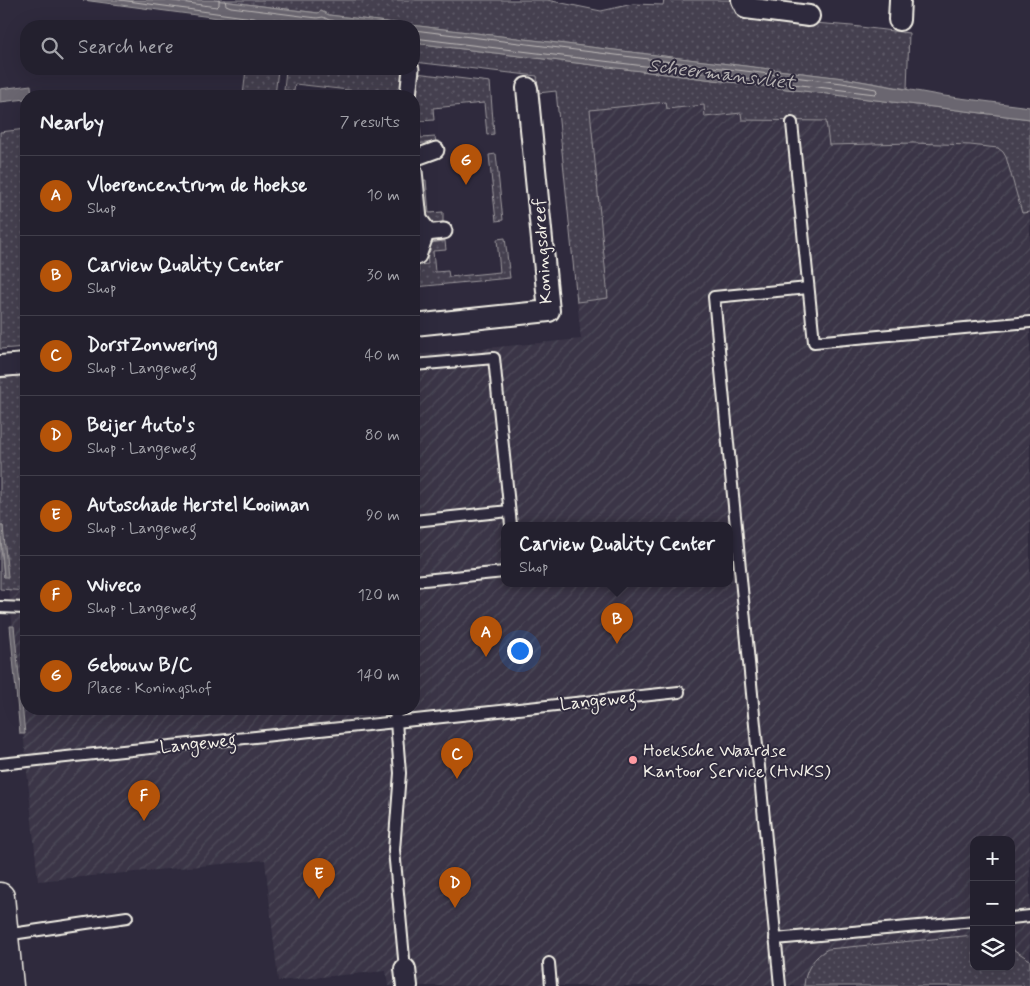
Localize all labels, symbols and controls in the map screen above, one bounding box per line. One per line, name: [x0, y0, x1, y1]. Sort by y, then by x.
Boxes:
search box: [20, 20, 420, 75]
icon: search: [38, 34, 66, 62]
text: Search here: [78, 35, 174, 60]
water label: Scheermansvliet: [647, 53, 798, 96]
text: Nearby: [40, 109, 104, 137]
text: 7 results: [340, 112, 400, 133]
pin: G: [450, 144, 482, 185]
text: Vloerencentrum de Hoekse: [87, 173, 307, 198]
text: A: [51, 185, 61, 206]
text: 10 m: [367, 185, 400, 206]
street label: Koningsdreef: [527, 197, 559, 305]
text: Shop: [87, 198, 116, 219]
text: Carview Quality Center: [87, 253, 283, 278]
text: B: [51, 265, 61, 286]
text: 30 m: [367, 265, 400, 286]
text: Shop: [87, 278, 116, 299]
text: DorstZonwering: [87, 333, 218, 358]
text: C: [50, 345, 62, 366]
text: 40 m: [364, 345, 400, 366]
text: Shop · Langeweg: [87, 358, 197, 379]
text: Beijer Auto's: [87, 413, 195, 438]
text: D: [50, 425, 62, 446]
text: 80 m: [365, 425, 400, 446]
text: Shop · Langeweg: [87, 438, 197, 459]
text: Autoschade Herstel Kooiman: [87, 493, 310, 518]
text: E: [51, 505, 61, 526]
text: 90 m: [366, 505, 400, 526]
text: Shop · Langeweg: [87, 518, 197, 539]
popup: [501, 522, 733, 587]
text: Carview Quality Center: [519, 532, 715, 557]
text: Shop: [519, 557, 548, 578]
text: Wiveco: [87, 573, 141, 598]
text: F: [52, 585, 60, 606]
text: 120 m: [358, 585, 400, 606]
text: Shop · Langeweg: [87, 598, 197, 619]
pin: B: [601, 603, 633, 644]
pin: A: [470, 616, 502, 657]
your location: [507, 638, 533, 664]
text: Gebouw B/C: [87, 653, 192, 678]
text: G: [51, 665, 61, 686]
text: 140 m: [356, 665, 400, 686]
text: Place · Koningshof: [87, 678, 212, 699]
street label: Langeweg: [559, 685, 638, 719]
street label: Langeweg: [159, 728, 238, 762]
pin: C: [441, 738, 473, 779]
place label: Hoeksche Waardse Kantoor Service (HWKS): [643, 739, 831, 784]
marker: Hoeksche Waardse Kantoor Service (HWKS): [627, 754, 639, 766]
pin: F: [128, 780, 160, 821]
map controls: [970, 836, 1015, 971]
button: +: [970, 836, 1015, 881]
pin: E: [303, 858, 335, 899]
pin: D: [439, 867, 471, 908]
button: −: [970, 881, 1015, 926]
button: layers: [970, 926, 1015, 971]

